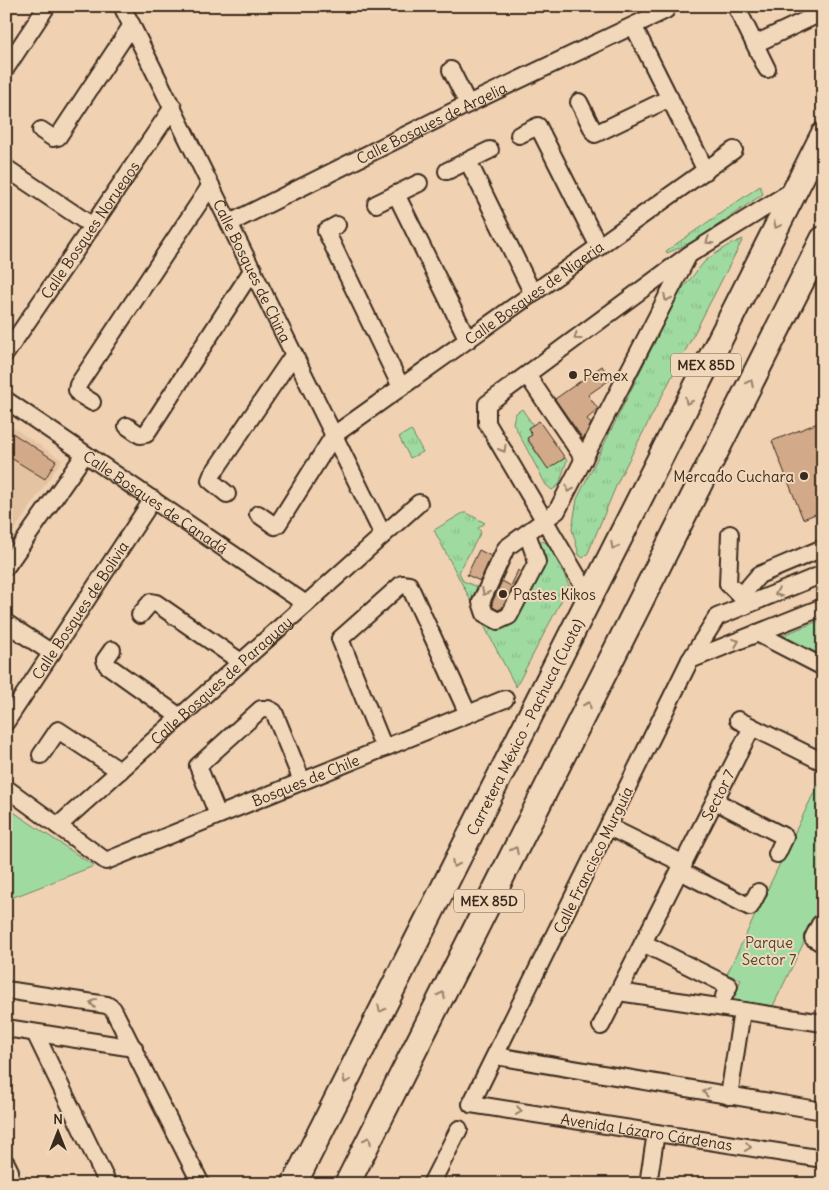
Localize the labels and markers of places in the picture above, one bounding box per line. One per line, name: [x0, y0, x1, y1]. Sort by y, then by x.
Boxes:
place label: Pemex: [583, 366, 629, 385]
marker: Pemex: [567, 369, 579, 381]
place label: Mercado Cuchara: [673, 467, 794, 486]
marker: Mercado Cuchara: [798, 470, 810, 482]
place label: Pastes Kikos: [513, 585, 596, 604]
marker: Pastes Kikos: [497, 588, 509, 600]

